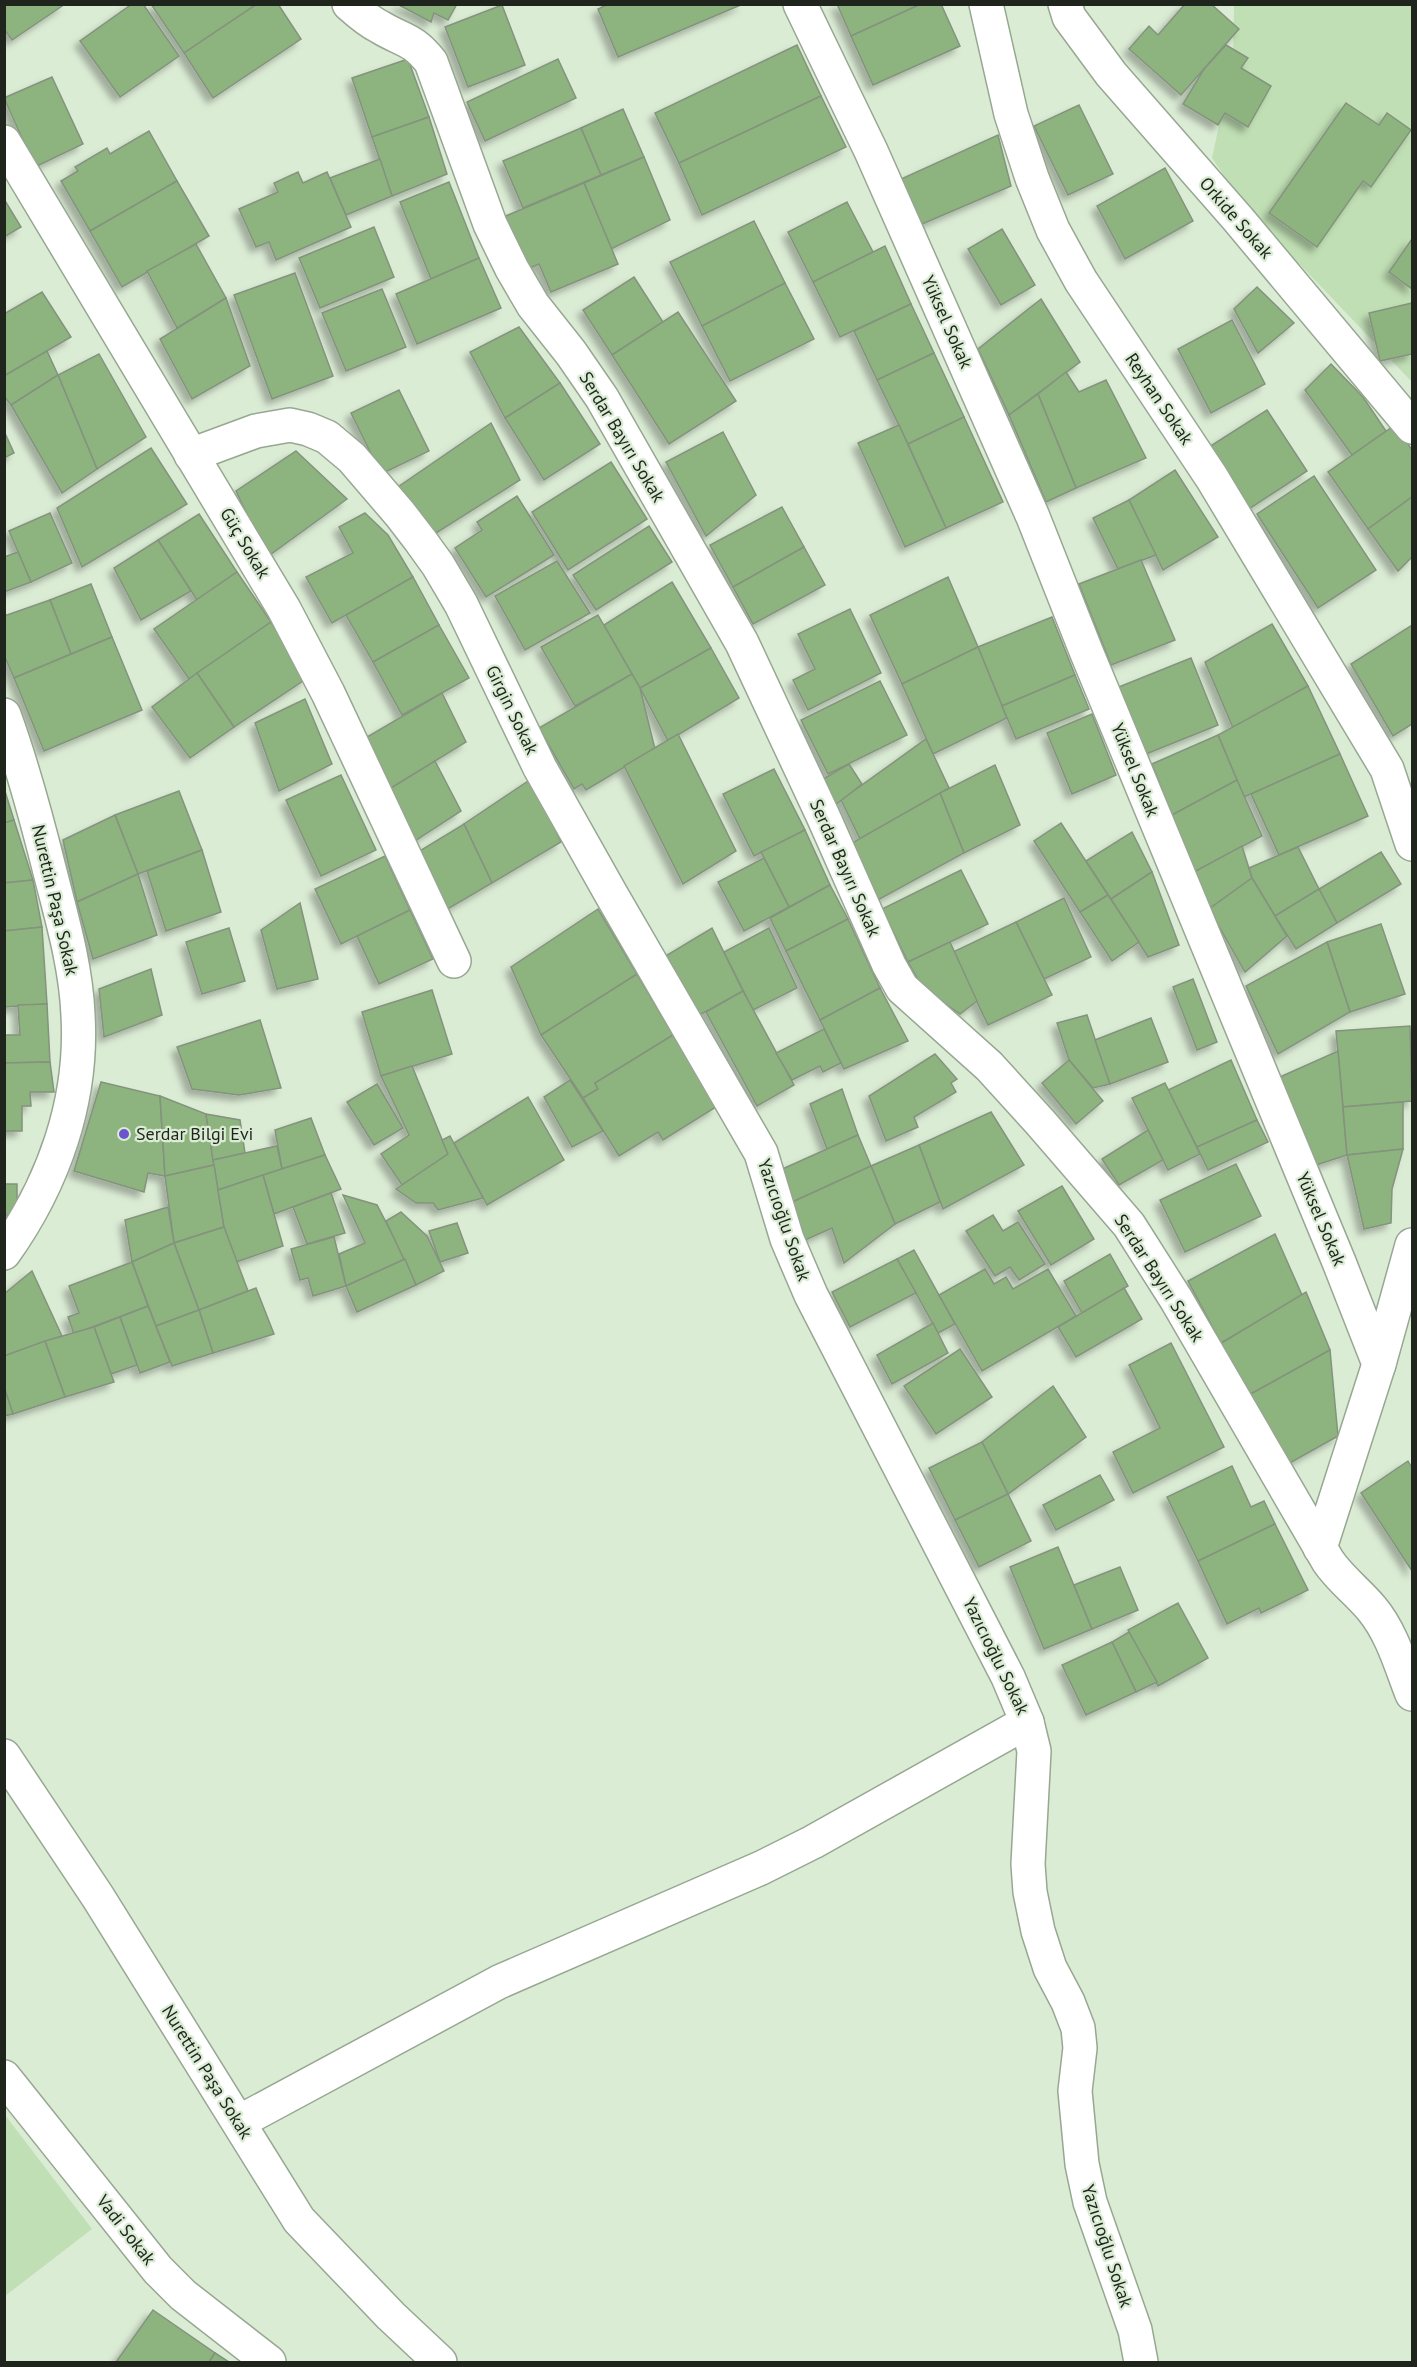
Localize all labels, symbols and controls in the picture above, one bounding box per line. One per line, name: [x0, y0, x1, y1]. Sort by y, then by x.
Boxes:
street label: Orkide Sokak: [1195, 172, 1278, 264]
street label: Yüksel Sokak: [917, 272, 978, 372]
street label: Reyhan Sokak: [1120, 348, 1199, 449]
street label: Serdar Bayırı Sokak: [574, 367, 671, 506]
street label: Güç Sokak: [215, 503, 276, 583]
street label: Girgin Sokak: [481, 661, 544, 759]
street label: Yüksel Sokak: [1106, 719, 1165, 821]
street label: Serdar Bayırı Sokak: [805, 795, 886, 940]
street label: Nurettin Paşa Sokak: [27, 822, 84, 978]
place label: Serdar Bilgi Evi: [136, 1122, 253, 1145]
marker: Serdar Bilgi Evi: [117, 1127, 131, 1141]
street label: Yazıcıoğlu Sokak: [753, 1156, 816, 1284]
street label: Yüksel Sokak: [1291, 1169, 1352, 1269]
street label: Serdar Bayırı Sokak: [1109, 1209, 1210, 1346]
street label: Yazıcıoğlu Sokak: [958, 1593, 1035, 1719]
street label: Nurettin Paşa Sokak: [157, 2000, 258, 2143]
street label: Yazıcıoğlu Sokak: [1077, 2181, 1138, 2311]
street label: Vadi Sokak: [91, 2189, 161, 2270]

